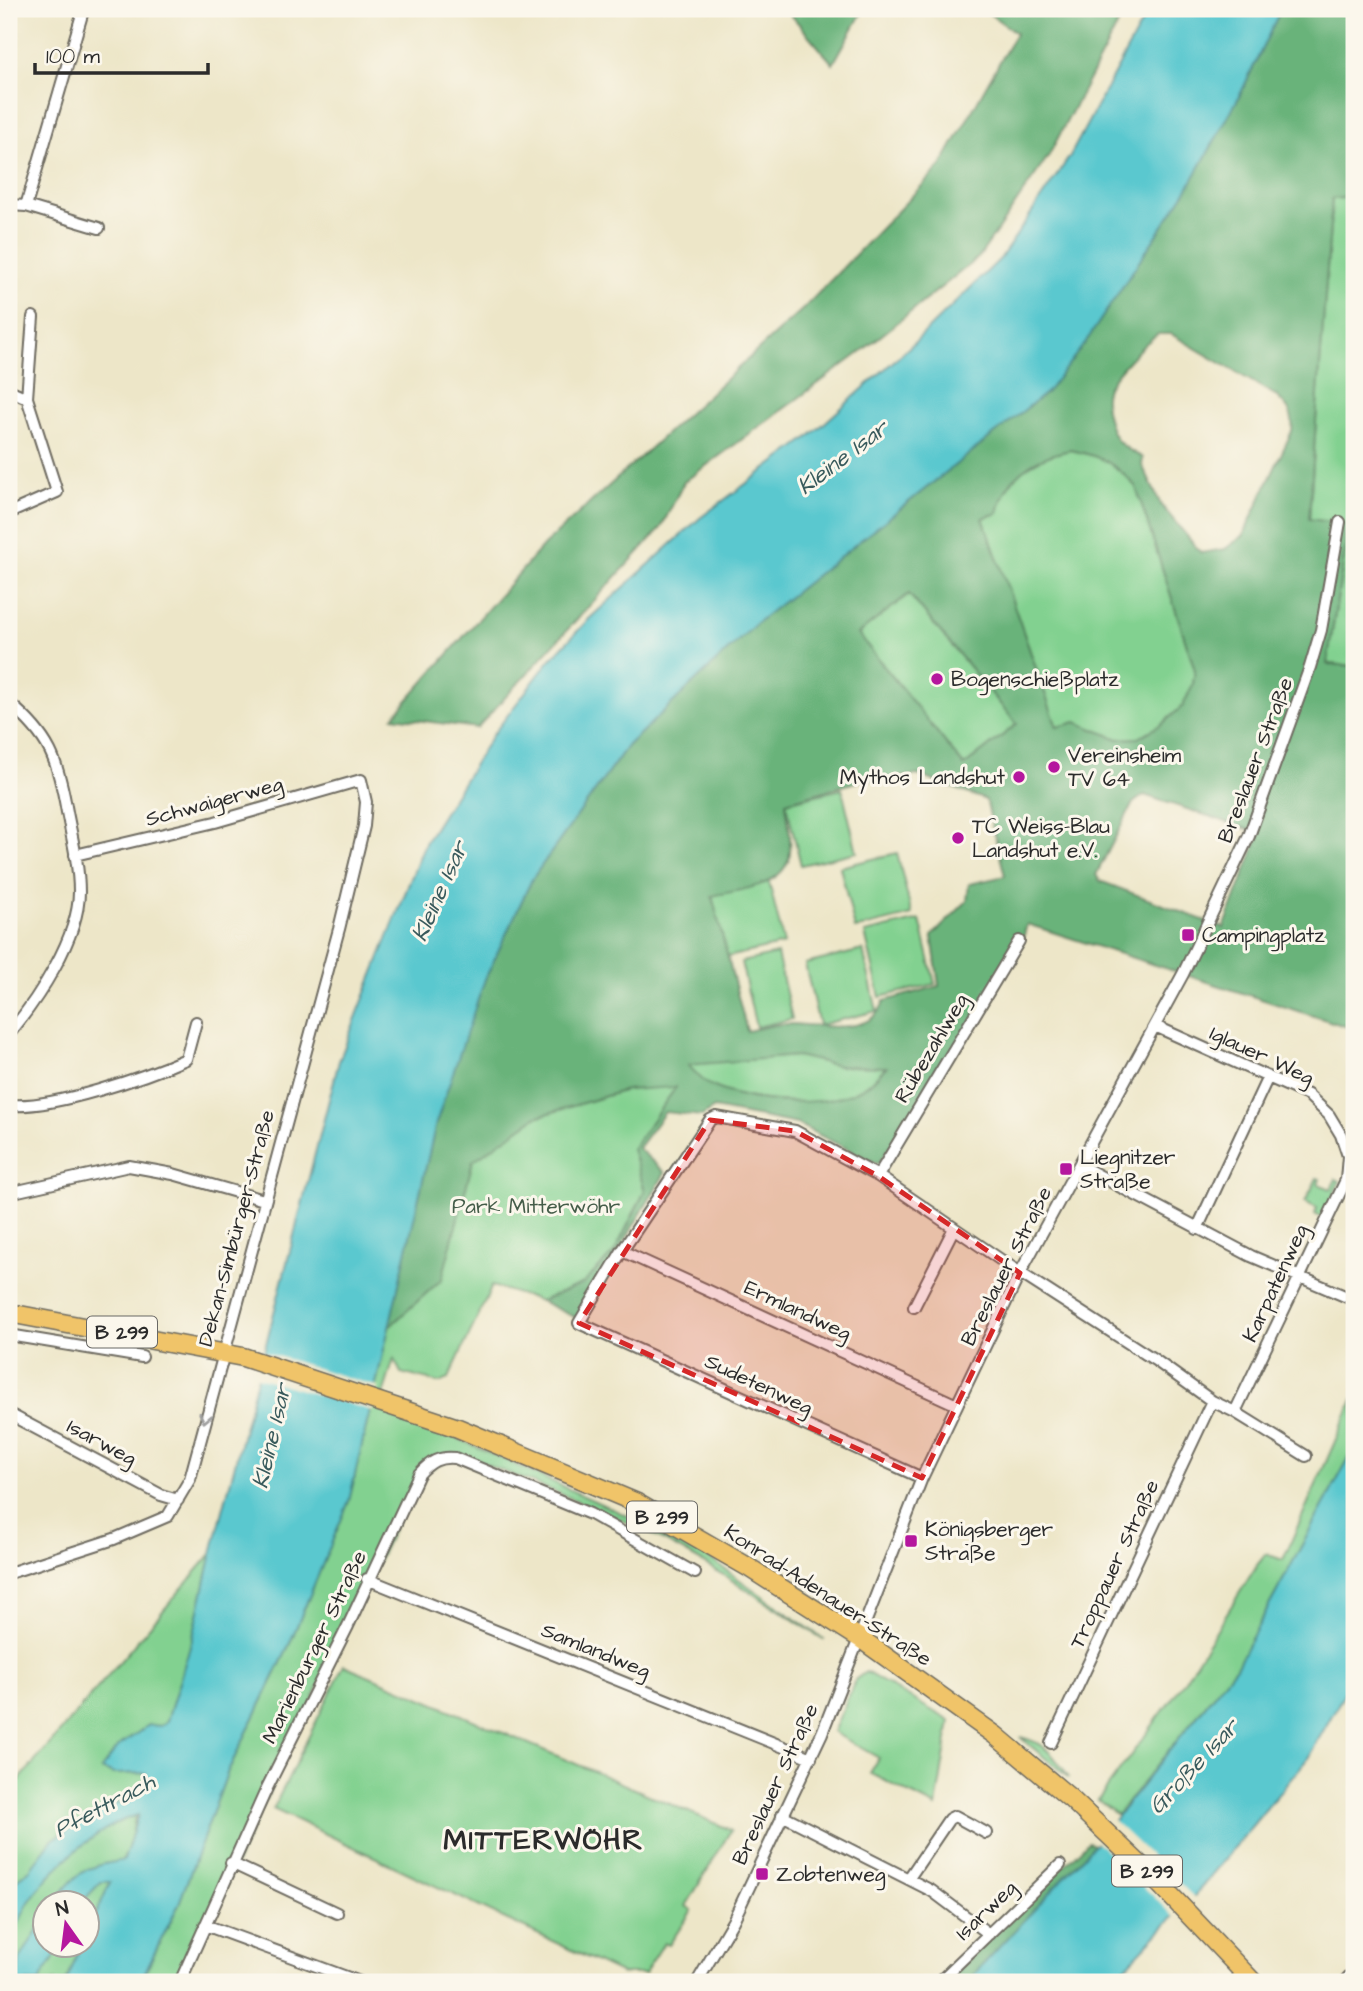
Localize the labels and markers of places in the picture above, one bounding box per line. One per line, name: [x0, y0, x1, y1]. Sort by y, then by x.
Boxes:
place label: Bogenschießplatz: [951, 665, 1119, 696]
marker: Bogenschießplatz: [929, 671, 945, 687]
place label: Vereinsheim TV 64: [1068, 741, 1182, 794]
marker: Vereinsheim TV 64: [1046, 759, 1062, 775]
place label: Mythos Landshut: [840, 763, 1005, 794]
marker: Mythos Landshut: [1011, 769, 1027, 785]
place label: TC Weiss-Blau Landshut e.V.: [972, 812, 1110, 865]
marker: TC Weiss-Blau Landshut e.V.: [950, 830, 966, 846]
place label: Campingplatz: [1202, 921, 1325, 952]
marker: Campingplatz: [1180, 927, 1196, 943]
place label: Liegnitzer Straße: [1080, 1143, 1176, 1196]
marker: Liegnitzer Straße: [1058, 1161, 1074, 1177]
place label: Königsberger Straße: [925, 1515, 1054, 1568]
marker: Königsberger Straße: [903, 1533, 919, 1549]
place label: Zobtenweg: [776, 1860, 886, 1891]
marker: Zobtenweg: [754, 1866, 770, 1882]

